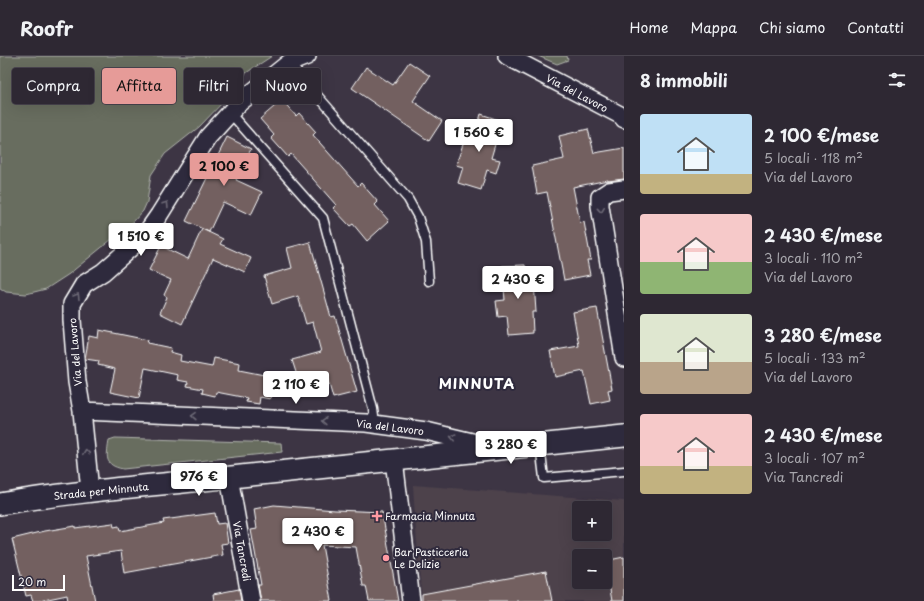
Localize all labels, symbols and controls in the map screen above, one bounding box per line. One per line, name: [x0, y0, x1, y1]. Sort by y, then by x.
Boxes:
text: Roofr: [20, 14, 73, 42]
text: Home: [630, 17, 668, 38]
text: Mappa: [690, 17, 737, 38]
text: Chi siamo: [759, 17, 825, 38]
text: Contatti: [847, 17, 904, 38]
text: 8 immobili: [640, 67, 728, 93]
chip: Compra: [12, 68, 94, 104]
chip: Affitta: [102, 68, 176, 104]
chip: Filtri: [184, 68, 243, 104]
chip: Nuovo: [251, 68, 321, 104]
icon: filters: [886, 69, 908, 91]
street label: Via del Lavoro: [544, 70, 611, 115]
pin: 1 560 €: [442, 119, 516, 153]
text: 1 560 €: [454, 122, 504, 141]
text: 2 100 €/mese: [764, 122, 879, 148]
icon: home: [672, 130, 720, 178]
text: 5 locali · 118 m²: [764, 148, 863, 167]
pin: 2 100 €: [187, 153, 261, 187]
text: 2 100 €: [199, 156, 249, 175]
text: Via del Lavoro: [764, 167, 853, 186]
one-way arrow: [161, 201, 169, 208]
one-way arrow: [596, 207, 605, 213]
text: 2 430 €/mese: [764, 222, 883, 248]
pin: 1 510 €: [104, 223, 178, 257]
text: 1 510 €: [118, 226, 164, 245]
icon: home: [672, 230, 720, 278]
text: 3 locali · 110 m²: [764, 248, 863, 267]
pin: 2 430 €: [481, 266, 555, 300]
text: Via del Lavoro: [764, 267, 853, 286]
text: 2 430 €: [491, 269, 545, 288]
one-way arrow: [72, 293, 79, 300]
street label: Via del Lavoro: [64, 317, 85, 387]
text: 3 280 €/mese: [764, 322, 882, 348]
icon: home: [672, 330, 720, 378]
text: 5 locali · 133 m²: [764, 348, 866, 367]
text: Via del Lavoro: [764, 367, 853, 386]
pin: 2 110 €: [259, 371, 333, 405]
district label: MINNUTA: [439, 373, 515, 394]
text: 2 110 €: [272, 374, 320, 393]
one-way arrow: [191, 411, 197, 420]
street label: Via del Lavoro: [355, 415, 425, 438]
one-way arrow: [321, 416, 327, 425]
text: 2 430 €/mese: [764, 422, 883, 448]
icon: home: [672, 430, 720, 478]
pin: 3 280 €: [474, 431, 548, 465]
one-way arrow: [450, 434, 456, 442]
text: 3 280 €: [485, 434, 537, 453]
text: 3 locali · 107 m²: [764, 448, 865, 467]
one-way arrow: [81, 449, 90, 455]
pin: 976 €: [171, 463, 227, 497]
text: 976 €: [180, 466, 218, 485]
text: Via Tancredi: [764, 467, 843, 486]
street label: Strada per Minnuta: [53, 478, 150, 503]
map controls: [572, 501, 612, 589]
button: +: [572, 501, 612, 541]
place label: Farmacia Minnuta: [385, 508, 476, 523]
marker: Farmacia Minnuta: [372, 511, 382, 521]
pin: 2 430 €: [281, 518, 355, 552]
street label: Via Tancredi: [230, 520, 255, 583]
text: 2 430 €: [291, 521, 345, 540]
place label: Bar Pasticceria Le Delizie: [394, 544, 469, 571]
button: −: [572, 549, 612, 589]
marker: Bar Pasticceria Le Delizie: [381, 553, 391, 563]
scale bar: [12, 573, 65, 592]
text: 20 m: [18, 573, 46, 590]

